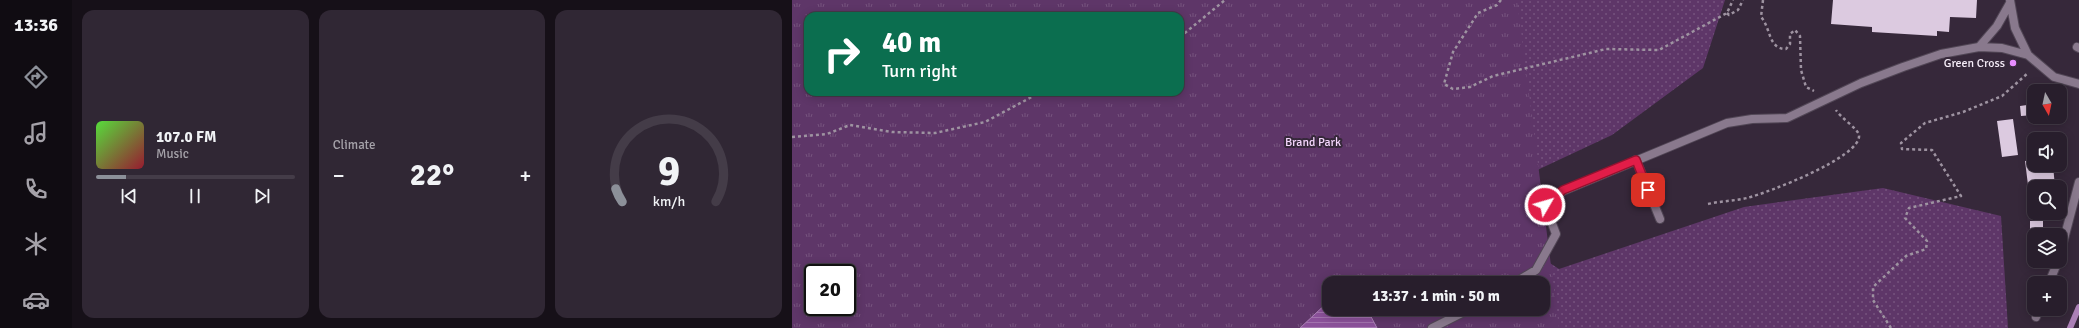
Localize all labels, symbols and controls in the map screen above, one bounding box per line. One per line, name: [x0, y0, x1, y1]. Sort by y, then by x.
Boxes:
text: 13:36: [14, 14, 58, 36]
text: 40 m: [882, 26, 941, 60]
icon: right: [816, 28, 868, 80]
place label: Green Cross: [1944, 56, 2005, 71]
marker: Green Cross: [2008, 58, 2018, 68]
text: Turn right: [882, 60, 957, 82]
icon: directions: [22, 63, 50, 91]
north arrow: [2027, 84, 2067, 124]
map controls: [2027, 84, 2067, 316]
icon: music: [22, 119, 50, 147]
text: 107.0 FM: [156, 128, 217, 146]
button: sound: [2027, 132, 2067, 172]
park label: Brand Park: [1285, 135, 1341, 150]
text: Climate: [333, 137, 376, 153]
text: Music: [156, 146, 189, 162]
text: 9: [657, 146, 680, 197]
text: 22°: [410, 157, 454, 194]
text: −: [333, 162, 345, 189]
text: +: [519, 162, 531, 189]
pin: [1631, 173, 1665, 207]
icon: phone: [22, 175, 50, 203]
icon: arrive: [1637, 179, 1659, 201]
button: search: [2027, 180, 2067, 220]
position arrow: [1524, 184, 1566, 226]
icon: previous: [118, 185, 140, 207]
icon: pause: [184, 185, 206, 207]
icon: next: [251, 185, 273, 207]
text: km/h: [652, 193, 685, 210]
button: layers: [2027, 228, 2067, 268]
icon: climate: [22, 230, 50, 258]
speed limit sign: 20: [804, 264, 856, 316]
button: +: [2027, 276, 2067, 316]
icon: car: [22, 286, 50, 314]
text: 13:37 · 1 min · 50 m: [1372, 287, 1500, 305]

